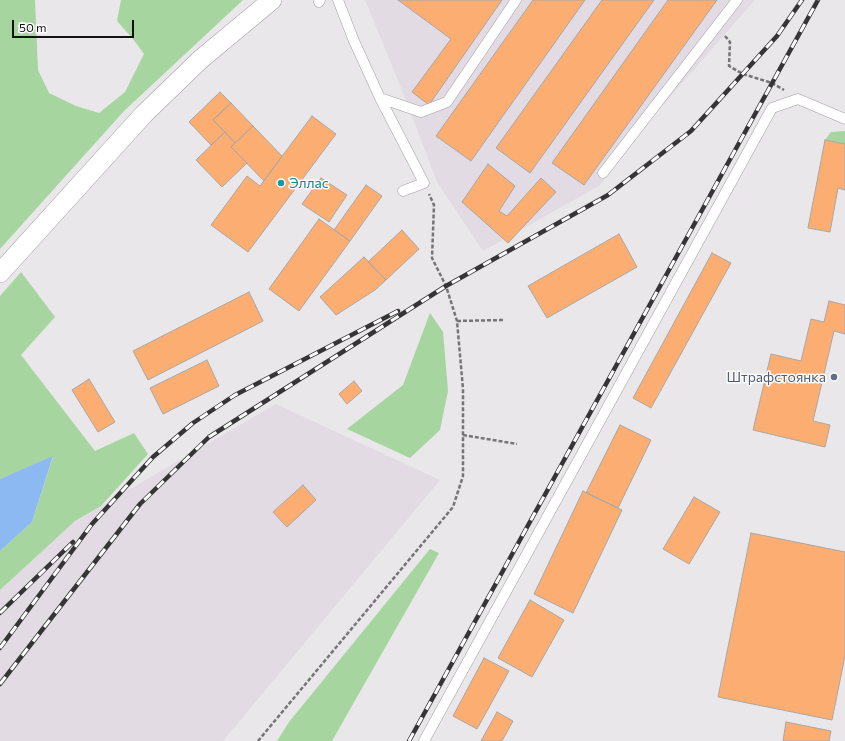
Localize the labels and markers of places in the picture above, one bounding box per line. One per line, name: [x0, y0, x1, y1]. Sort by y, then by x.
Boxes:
place label: Эллас: [289, 175, 329, 191]
marker: Эллас: [276, 178, 286, 188]
place label: Штрафстоянка: [726, 369, 826, 385]
marker: Штрафстоянка: [829, 372, 839, 382]

